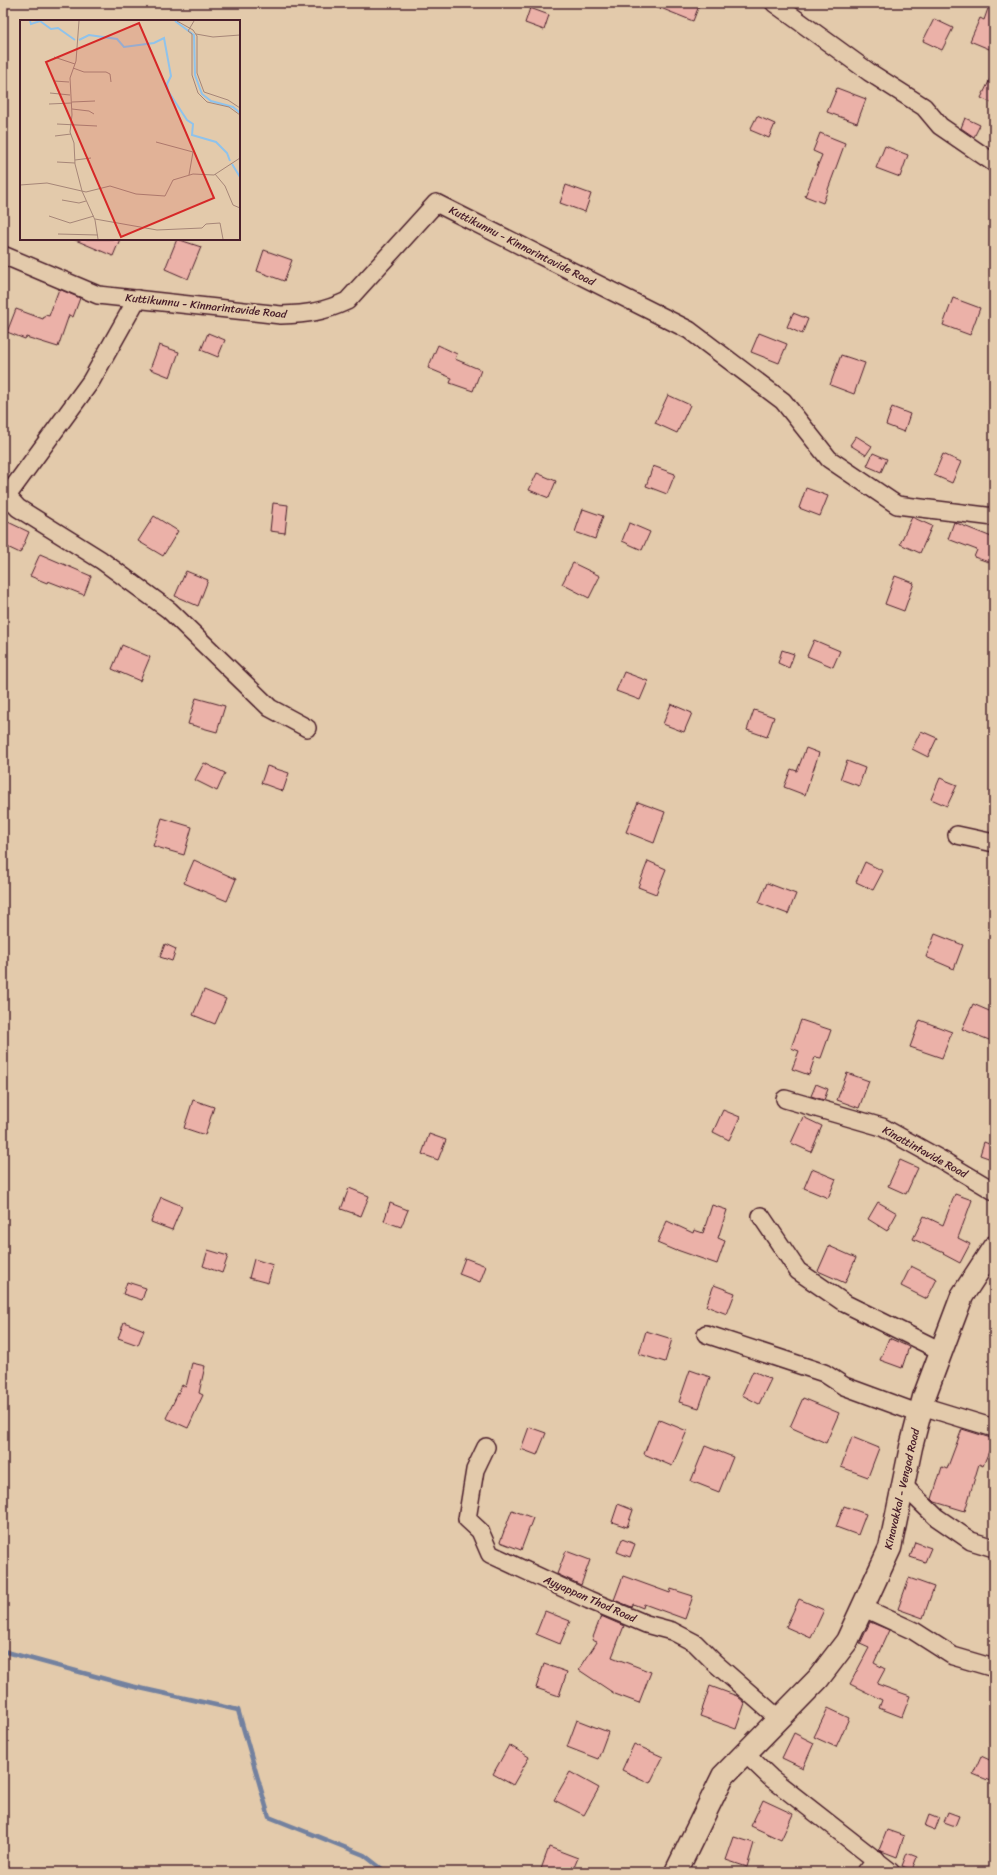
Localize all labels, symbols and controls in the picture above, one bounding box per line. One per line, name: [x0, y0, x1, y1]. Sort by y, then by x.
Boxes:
inset map: [20, 20, 240, 240]
street label: Kuttikunnu - Kinnarintavide Road: [446, 201, 600, 292]
street label: Kuttikunnu - Kinnarintavide Road: [124, 288, 289, 324]
street label: Kinattintavide Road: [879, 1121, 972, 1184]
street label: Kinavakkal - Vengad Road: [879, 1425, 925, 1551]
street label: Ayyappan Thod Road: [540, 1570, 640, 1628]

